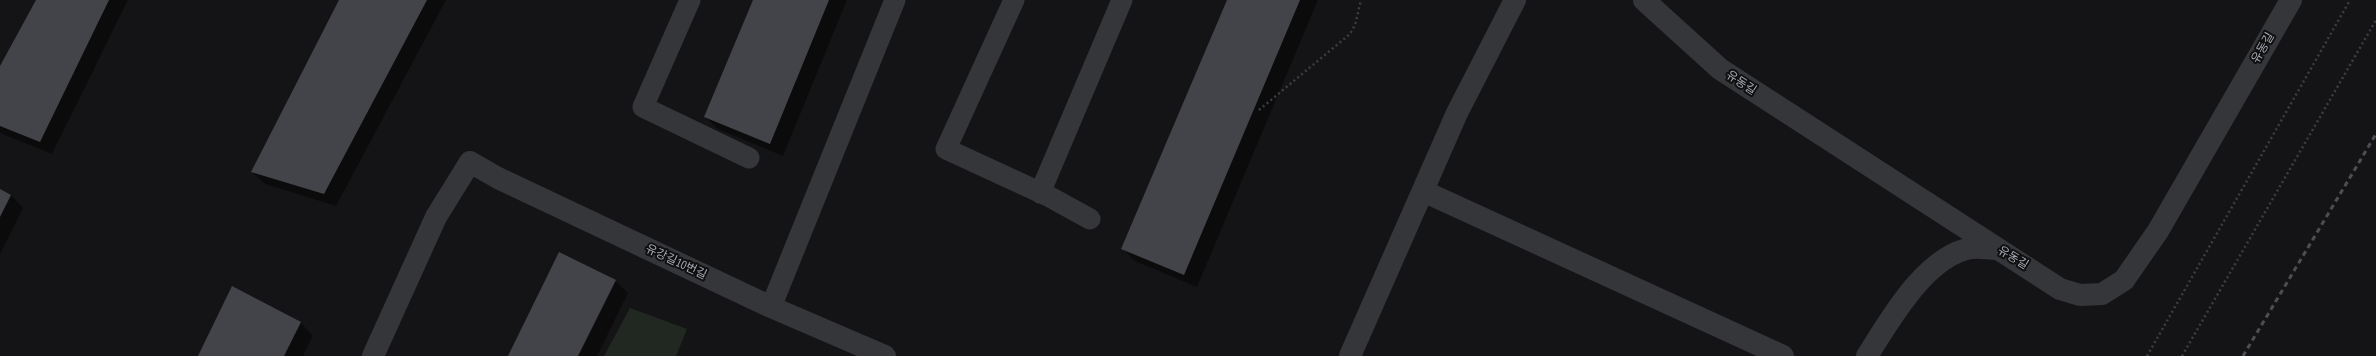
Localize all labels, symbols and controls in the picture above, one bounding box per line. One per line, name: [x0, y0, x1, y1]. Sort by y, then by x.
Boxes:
street label: 유동길: [2248, 30, 2278, 66]
street label: 유동길: [1723, 68, 1759, 98]
street label: 유강길10번길: [643, 242, 709, 282]
street label: 유동길: [1995, 243, 2031, 273]

